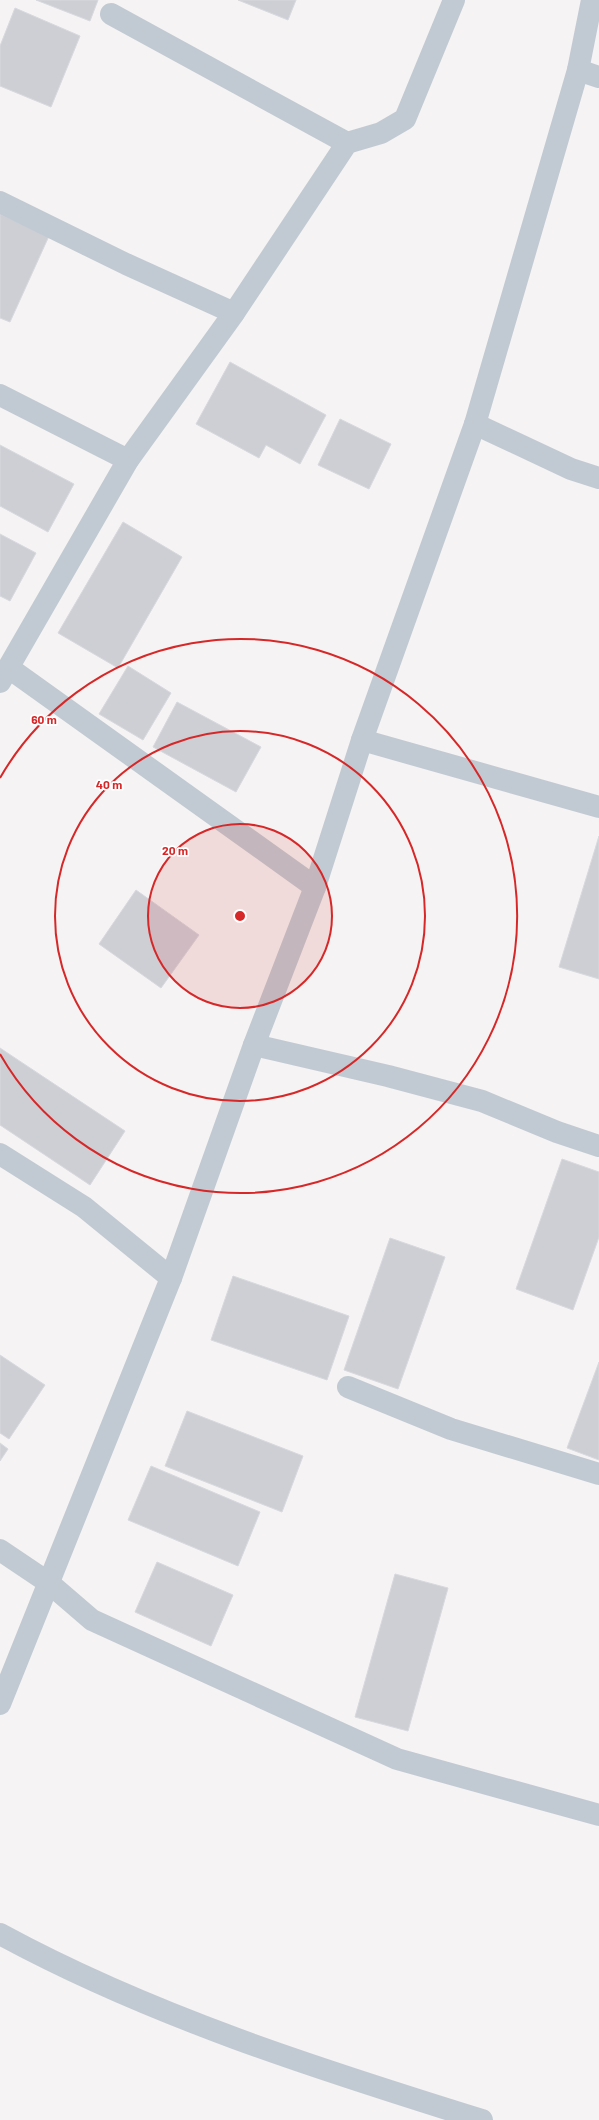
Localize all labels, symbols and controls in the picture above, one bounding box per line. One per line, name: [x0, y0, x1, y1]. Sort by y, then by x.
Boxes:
text: 60 m: [31, 712, 57, 726]
text: 40 m: [96, 777, 122, 791]
text: 20 m: [162, 843, 188, 857]
centre of rings: [233, 909, 247, 923]

